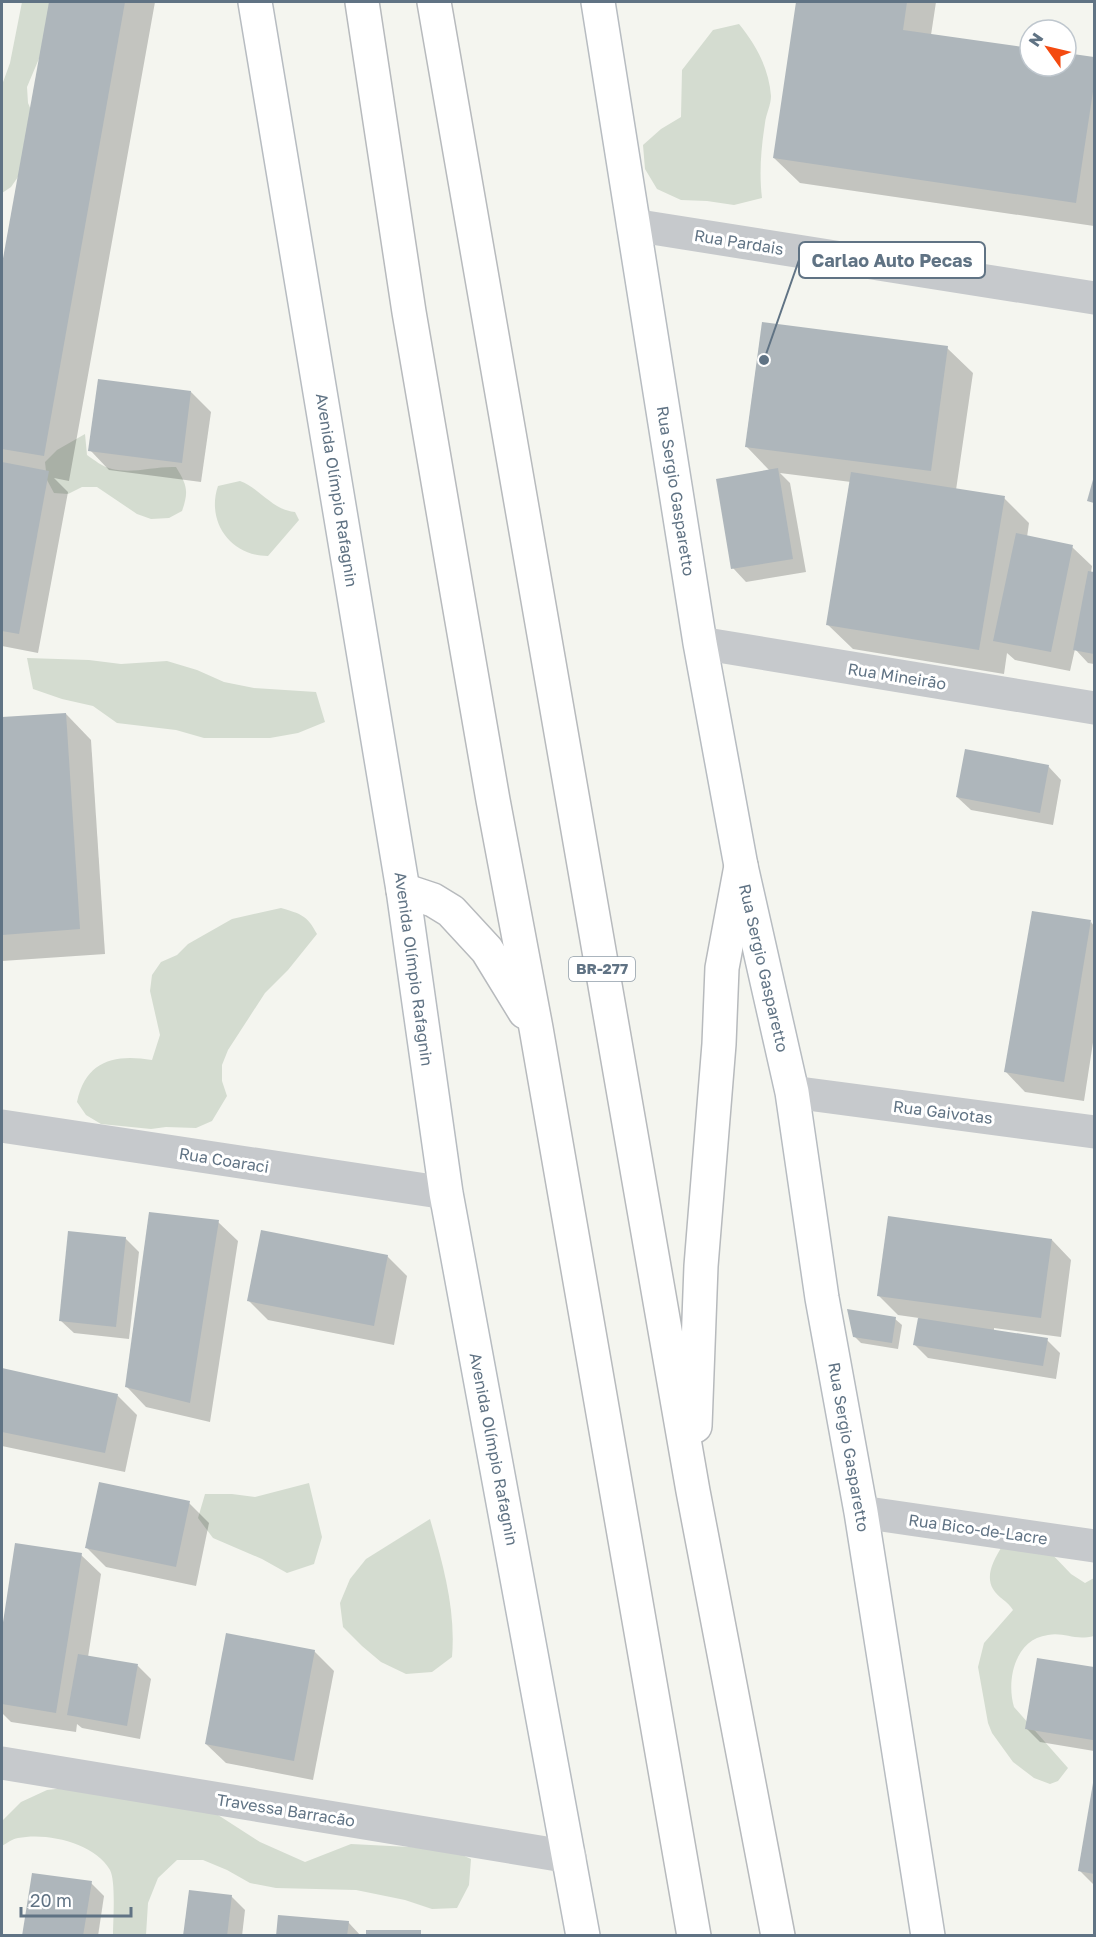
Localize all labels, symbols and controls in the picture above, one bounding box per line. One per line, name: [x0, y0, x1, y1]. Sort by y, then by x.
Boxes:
north arrow: [1018, 18, 1078, 78]
text: N: [1024, 29, 1047, 50]
street label: Rua Pardais: [693, 225, 785, 259]
callout: Carlao Auto Pecas: [799, 242, 985, 278]
text: Carlao Auto Pecas: [811, 249, 973, 271]
street label: Avenida Olímpio Rafagnin: [312, 392, 362, 588]
street label: Rua Sergio Gasparetto: [653, 405, 699, 577]
street label: Rua Mineirão: [846, 658, 948, 694]
street label: Avenida Olímpio Rafagnin: [390, 871, 438, 1067]
street label: Rua Sergio Gasparetto: [735, 882, 793, 1054]
road number: BR-277: [569, 957, 635, 981]
street label: Rua Gaivotas: [892, 1096, 994, 1128]
street label: Rua Coaraci: [178, 1143, 270, 1177]
street label: Avenida Olímpio Rafagnin: [465, 1351, 523, 1547]
street label: Rua Sergio Gasparetto: [824, 1361, 874, 1533]
street label: Rua Bico-de-Lacre: [907, 1509, 1049, 1549]
street label: Travessa Barracão: [215, 1789, 357, 1831]
scale bar: [21, 1880, 130, 1918]
text: 20 m: [30, 1889, 72, 1911]

